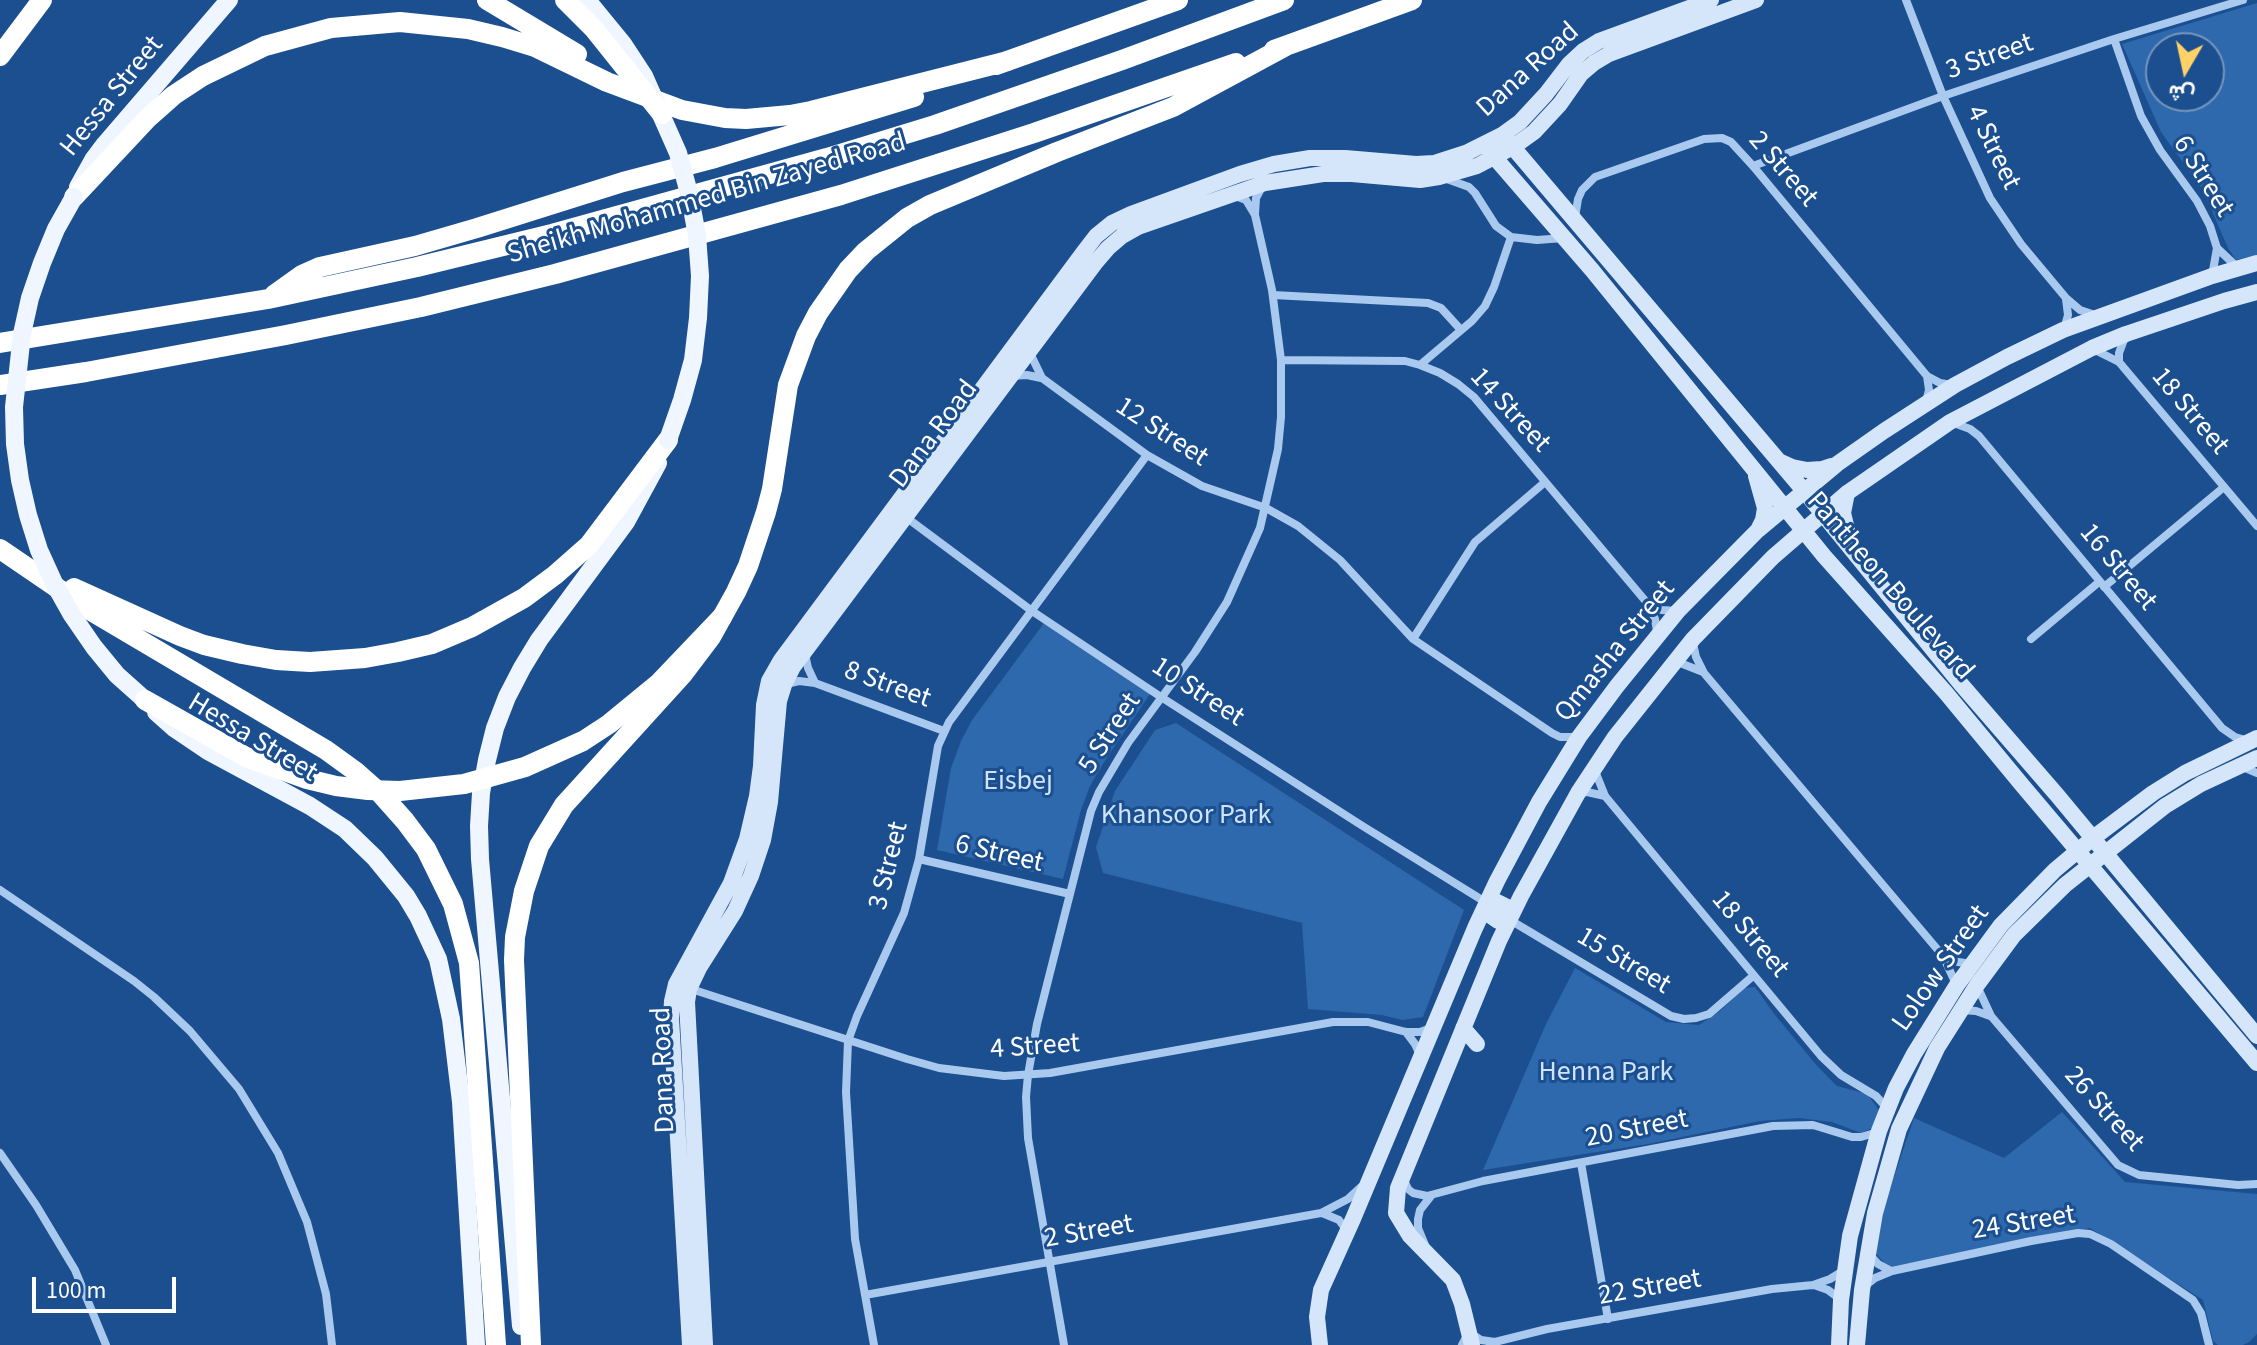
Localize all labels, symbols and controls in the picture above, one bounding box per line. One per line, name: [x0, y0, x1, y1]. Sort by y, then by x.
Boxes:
street label: Dana Road: [1471, 16, 1587, 126]
street label: 3 Street: [1942, 28, 2038, 88]
street label: Hessa Street: [54, 30, 172, 164]
north arrow: [2145, 32, 2225, 112]
text: ش: [2166, 76, 2197, 112]
street label: 4 Street: [1957, 100, 2027, 196]
street label: 2 Street: [1740, 125, 1824, 215]
street label: Sheikh Mohammed Bin Zayed Road: [504, 127, 910, 273]
street label: 6 Street: [2164, 130, 2240, 224]
street label: 14 Street: [1461, 362, 1557, 460]
street label: 18 Street: [2143, 362, 2235, 462]
street label: Dana Road: [884, 374, 986, 496]
street label: 12 Street: [1108, 391, 1214, 475]
street label: Pantheon Boulevard: [1798, 486, 1980, 688]
street label: 16 Street: [2071, 518, 2163, 618]
street label: Qmasha Street: [1549, 574, 1683, 730]
street label: 10 Street: [1144, 651, 1250, 735]
street label: 8 Street: [839, 655, 935, 717]
street label: Hessa Street: [181, 687, 323, 791]
street label: 5 Street: [1072, 687, 1150, 781]
park label: Eisbej: [983, 766, 1053, 800]
park label: Khansoor Park: [1101, 800, 1271, 834]
street label: 3 Street: [863, 818, 917, 914]
street label: 6 Street: [952, 829, 1046, 881]
street label: 18 Street: [1703, 885, 1795, 985]
street label: Lolow Street: [1886, 899, 1998, 1039]
street label: 15 Street: [1570, 921, 1676, 1003]
street label: Dana Road: [646, 1006, 684, 1134]
street label: 4 Street: [989, 1028, 1081, 1068]
park label: Henna Park: [1539, 1057, 1673, 1091]
street label: 26 Street: [2056, 1060, 2150, 1160]
street label: 20 Street: [1583, 1104, 1691, 1156]
street label: 24 Street: [1970, 1199, 2078, 1249]
street label: 2 Street: [1042, 1209, 1136, 1257]
scale bar: [36, 1261, 180, 1311]
street label: 22 Street: [1596, 1263, 1704, 1315]
text: 100 m: [46, 1273, 106, 1308]

